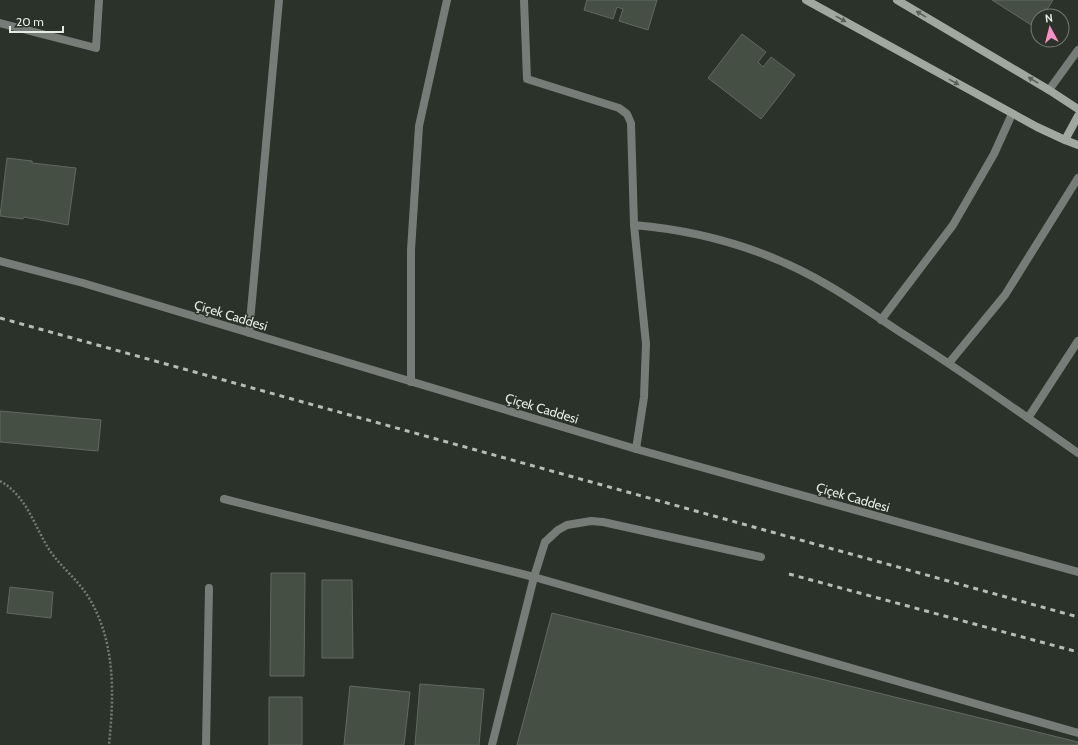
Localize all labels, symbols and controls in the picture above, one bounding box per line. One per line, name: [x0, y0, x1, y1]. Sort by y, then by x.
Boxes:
scale bar: [10, 8, 63, 34]
north arrow: [1030, 8, 1070, 48]
one-way arrow: [915, 11, 927, 18]
text: N: [1044, 11, 1053, 25]
text: 20 m: [16, 14, 44, 29]
one-way arrow: [835, 15, 846, 22]
one-way arrow: [1027, 77, 1039, 84]
one-way arrow: [948, 78, 960, 85]
street label: Çiçek Caddesi: [192, 296, 270, 334]
street label: Çiçek Caddesi: [503, 389, 581, 427]
street label: Çiçek Caddesi: [814, 479, 892, 515]

